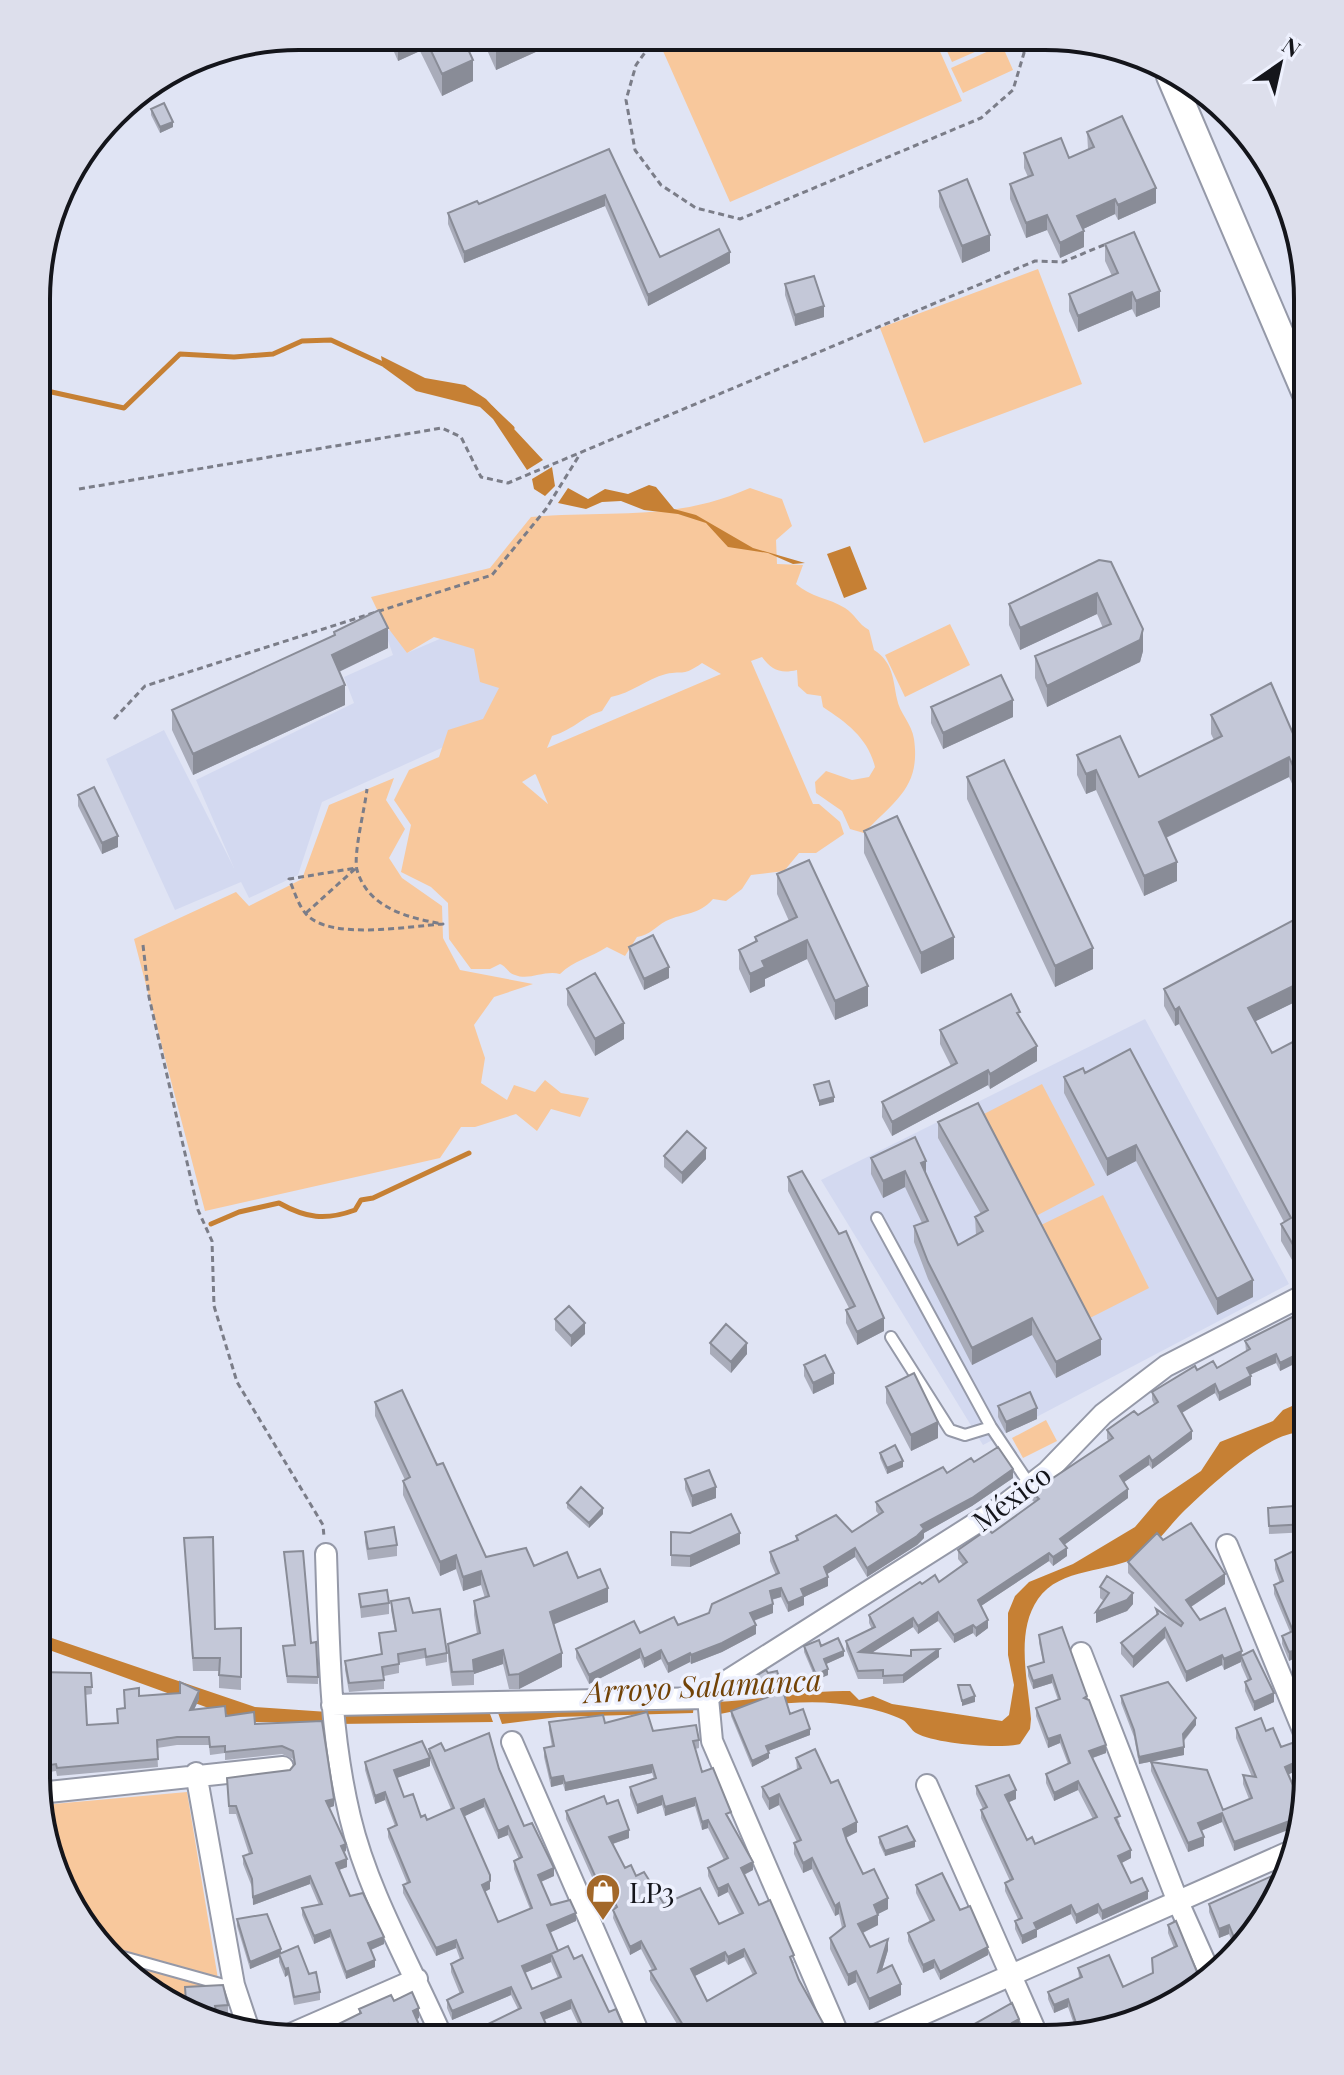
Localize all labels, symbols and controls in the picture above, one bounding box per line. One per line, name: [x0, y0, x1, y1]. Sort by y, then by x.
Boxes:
north arrow: [1240, 24, 1320, 104]
text: N: [1277, 30, 1307, 64]
street label: México: [964, 1455, 1058, 1539]
water label: Arroyo Salamanca: [580, 1659, 823, 1711]
shop icon: LP3: [584, 1872, 622, 1922]
place label: LP3: [629, 1873, 674, 1910]

